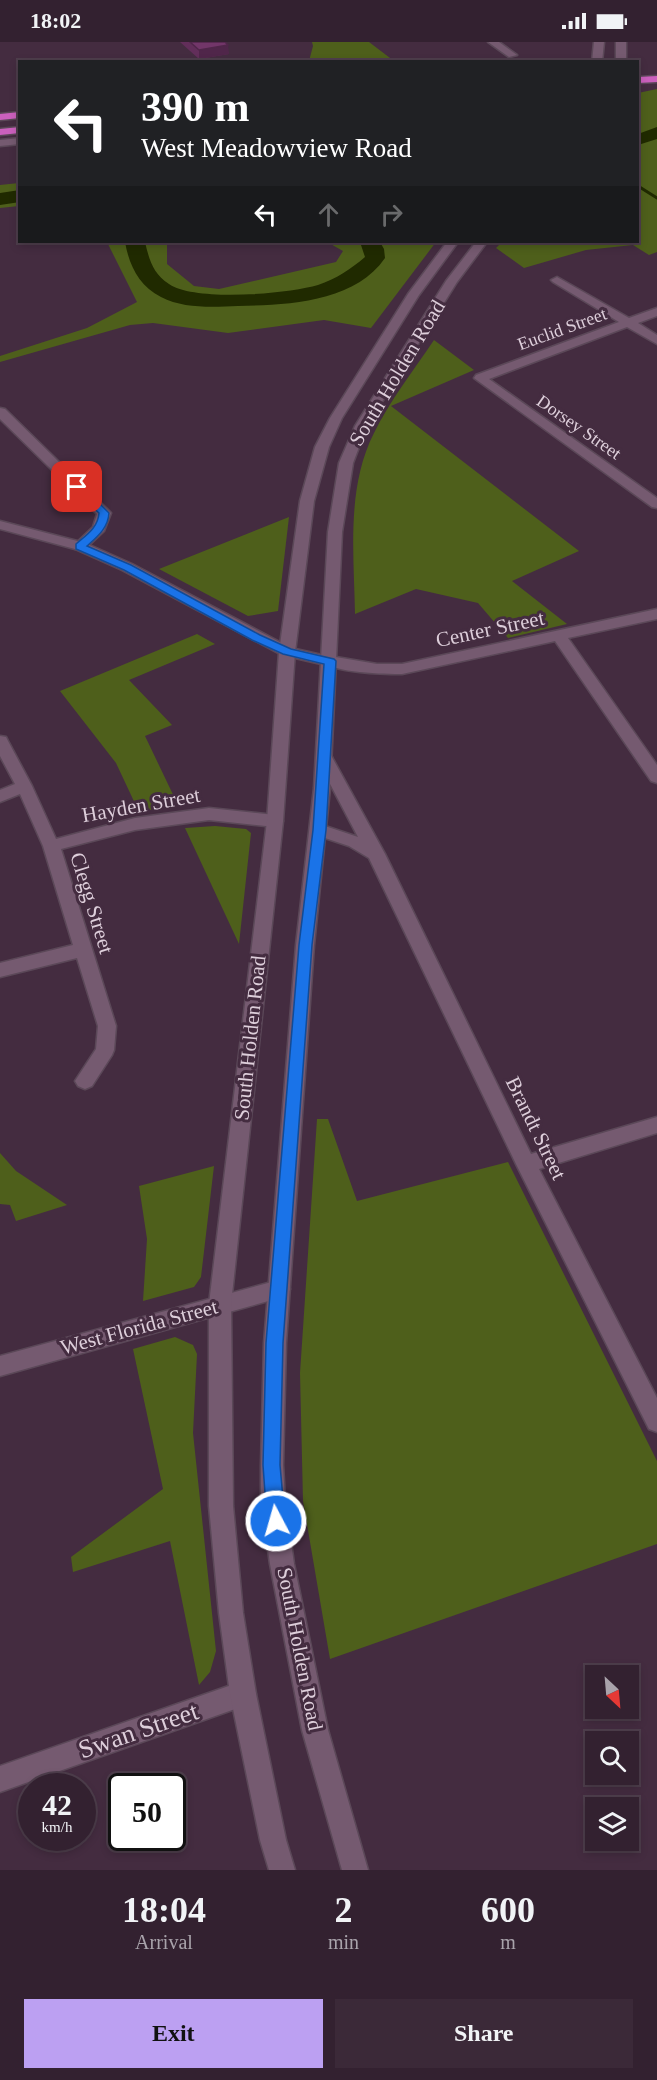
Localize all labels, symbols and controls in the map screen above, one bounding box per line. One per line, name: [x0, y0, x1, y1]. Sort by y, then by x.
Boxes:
text: 18:02: [30, 8, 81, 33]
icon: left: [42, 84, 120, 162]
text: 390 m: [141, 84, 250, 130]
text: West Meadowview Road: [141, 133, 412, 163]
icon: left: [249, 198, 282, 231]
icon: ahead: [312, 198, 345, 231]
icon: right: [375, 198, 408, 231]
street label: South Holden Road: [344, 295, 450, 450]
street label: Euclid Street: [515, 304, 609, 354]
street label: Dorsey Street: [533, 391, 625, 463]
pin: [51, 461, 102, 512]
icon: arrive: [60, 470, 93, 503]
street label: Center Street: [434, 606, 547, 652]
street label: Hayden Street: [80, 783, 202, 827]
street label: Clegg Street: [65, 850, 119, 957]
street label: South Holden Road: [229, 954, 271, 1122]
street label: Brandt Street: [501, 1073, 571, 1183]
street label: West Florida Street: [58, 1294, 220, 1360]
position arrow: [244, 1489, 308, 1553]
street label: South Holden Road: [272, 1565, 328, 1733]
north arrow: [585, 1665, 639, 1719]
map controls: [585, 1665, 639, 1851]
street label: Swan Street: [74, 1696, 203, 1765]
button: search: [585, 1731, 639, 1785]
speed limit sign: 50: [108, 1773, 186, 1851]
text: 42: [42, 1788, 72, 1821]
button: layers: [585, 1797, 639, 1851]
text: km/h: [42, 1819, 72, 1835]
text: 18:04: [122, 1890, 206, 1930]
text: 2: [335, 1890, 353, 1930]
text: 600: [481, 1890, 535, 1930]
text: Arrival: [135, 1931, 193, 1953]
text: min: [328, 1931, 359, 1953]
text: m: [500, 1931, 516, 1953]
button: Exit: [24, 1999, 323, 2068]
button: Share: [335, 1999, 633, 2068]

